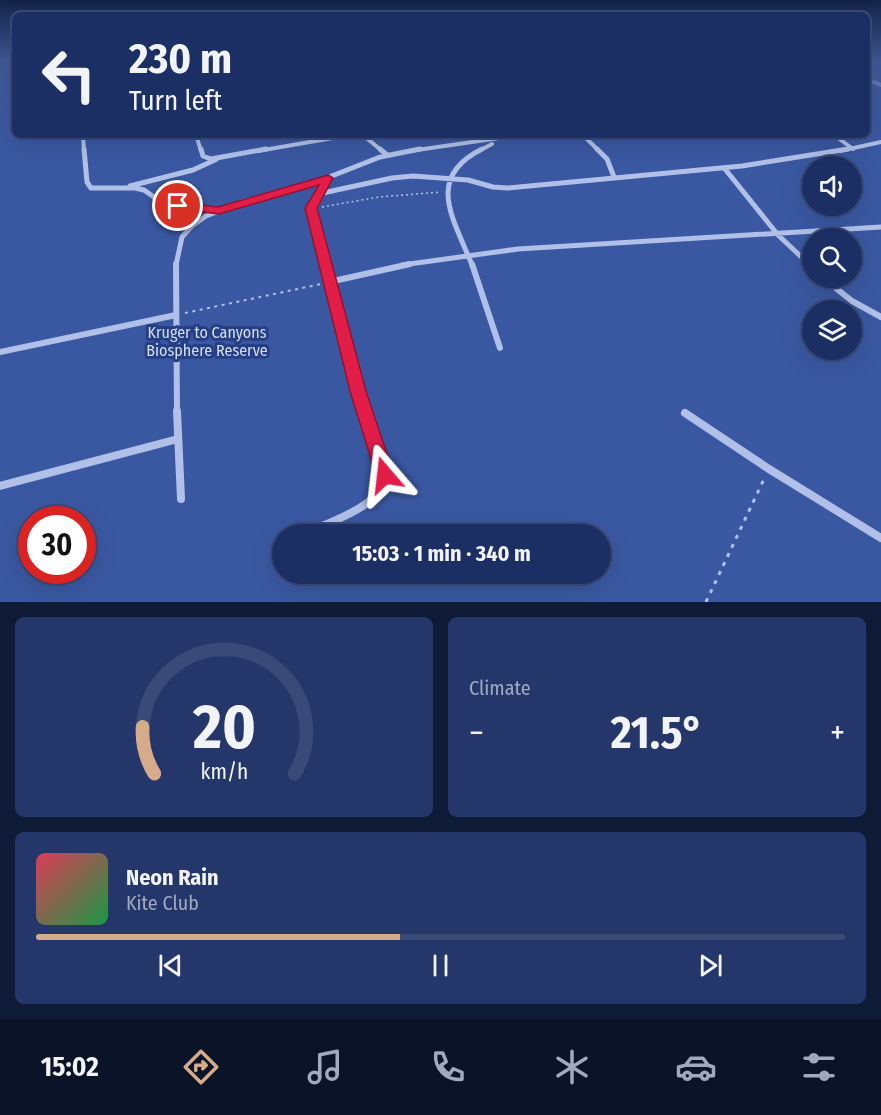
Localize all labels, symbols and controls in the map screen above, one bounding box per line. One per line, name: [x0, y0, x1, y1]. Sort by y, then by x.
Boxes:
text: 230 m: [129, 34, 232, 84]
icon: left: [30, 36, 108, 114]
text: Turn left: [129, 85, 222, 117]
map controls: [802, 156, 862, 360]
button: sound: [802, 156, 862, 216]
pin: [152, 180, 203, 231]
icon: arrive: [161, 189, 194, 222]
button: search: [802, 228, 862, 288]
button: layers: [802, 300, 862, 360]
park label: Kruger to Canyons Biosphere Reserve: [146, 323, 268, 360]
position arrow: [353, 443, 417, 507]
speed limit sign: 30: [18, 506, 96, 584]
text: 15:03 · 1 min · 340 m: [352, 540, 531, 567]
text: Climate: [469, 676, 531, 700]
text: 20: [192, 690, 255, 765]
text: 21.5°: [611, 706, 703, 760]
text: −: [469, 713, 484, 753]
text: +: [830, 713, 845, 753]
text: km/h: [200, 759, 248, 785]
text: Neon Rain: [126, 864, 219, 891]
text: Kite Club: [126, 891, 199, 915]
icon: previous: [154, 949, 187, 982]
icon: pause: [424, 949, 457, 982]
icon: next: [694, 949, 727, 982]
icon: directions: [180, 1046, 222, 1088]
icon: music: [304, 1046, 346, 1088]
icon: phone: [427, 1046, 469, 1088]
icon: climate: [551, 1046, 593, 1088]
icon: car: [675, 1046, 717, 1088]
icon: filters: [798, 1046, 840, 1088]
text: 15:02: [41, 1051, 99, 1083]

